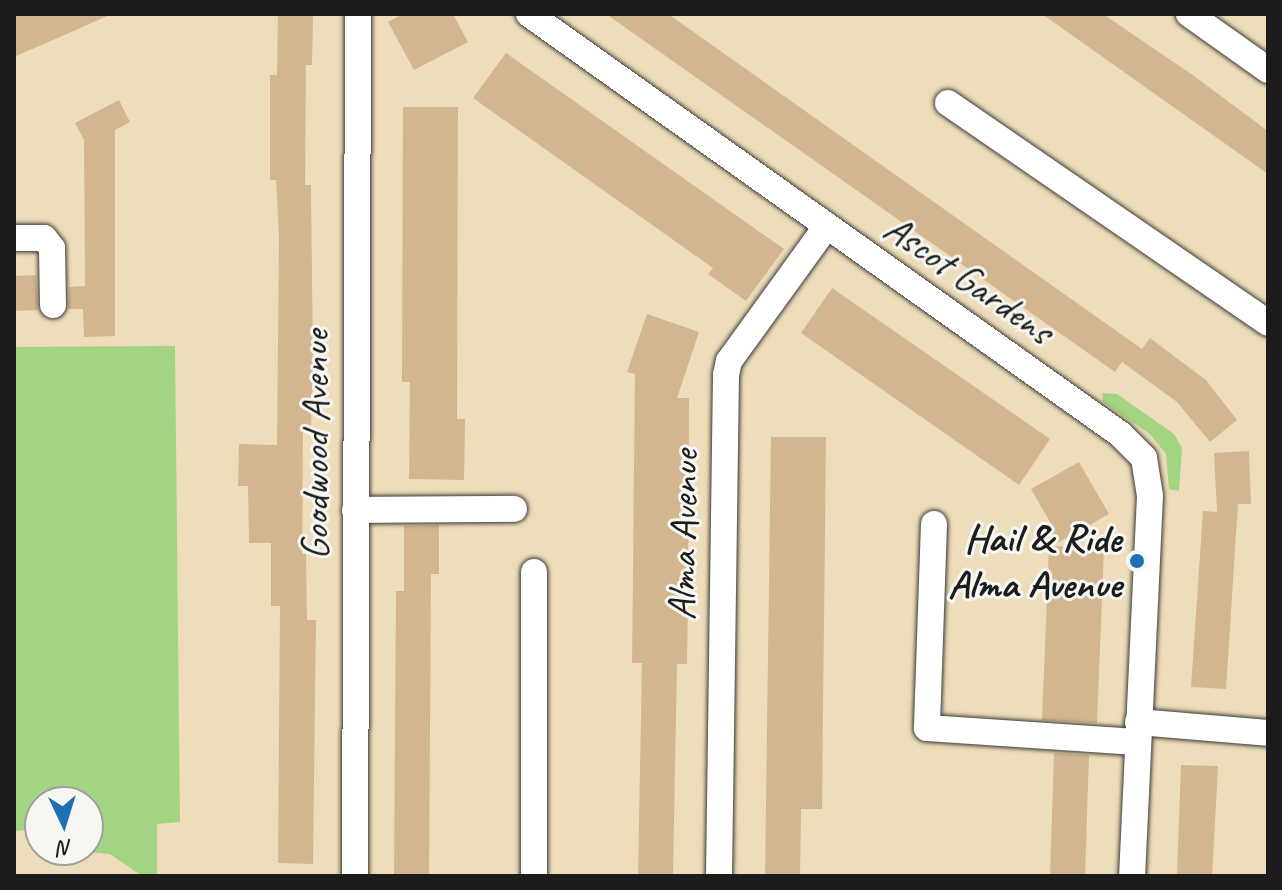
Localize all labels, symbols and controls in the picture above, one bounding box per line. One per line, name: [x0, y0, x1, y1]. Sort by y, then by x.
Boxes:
street label: Ascot Gardens: [875, 203, 1063, 355]
street label: Goodwood Avenue: [291, 330, 339, 560]
street label: Alma Avenue: [658, 449, 708, 621]
place label: Hail & Ride Alma Avenue: [948, 514, 1121, 608]
marker: Hail & Ride Alma Avenue: [1128, 552, 1146, 570]
north arrow: [24, 786, 104, 866]
text: N: [58, 834, 73, 862]

